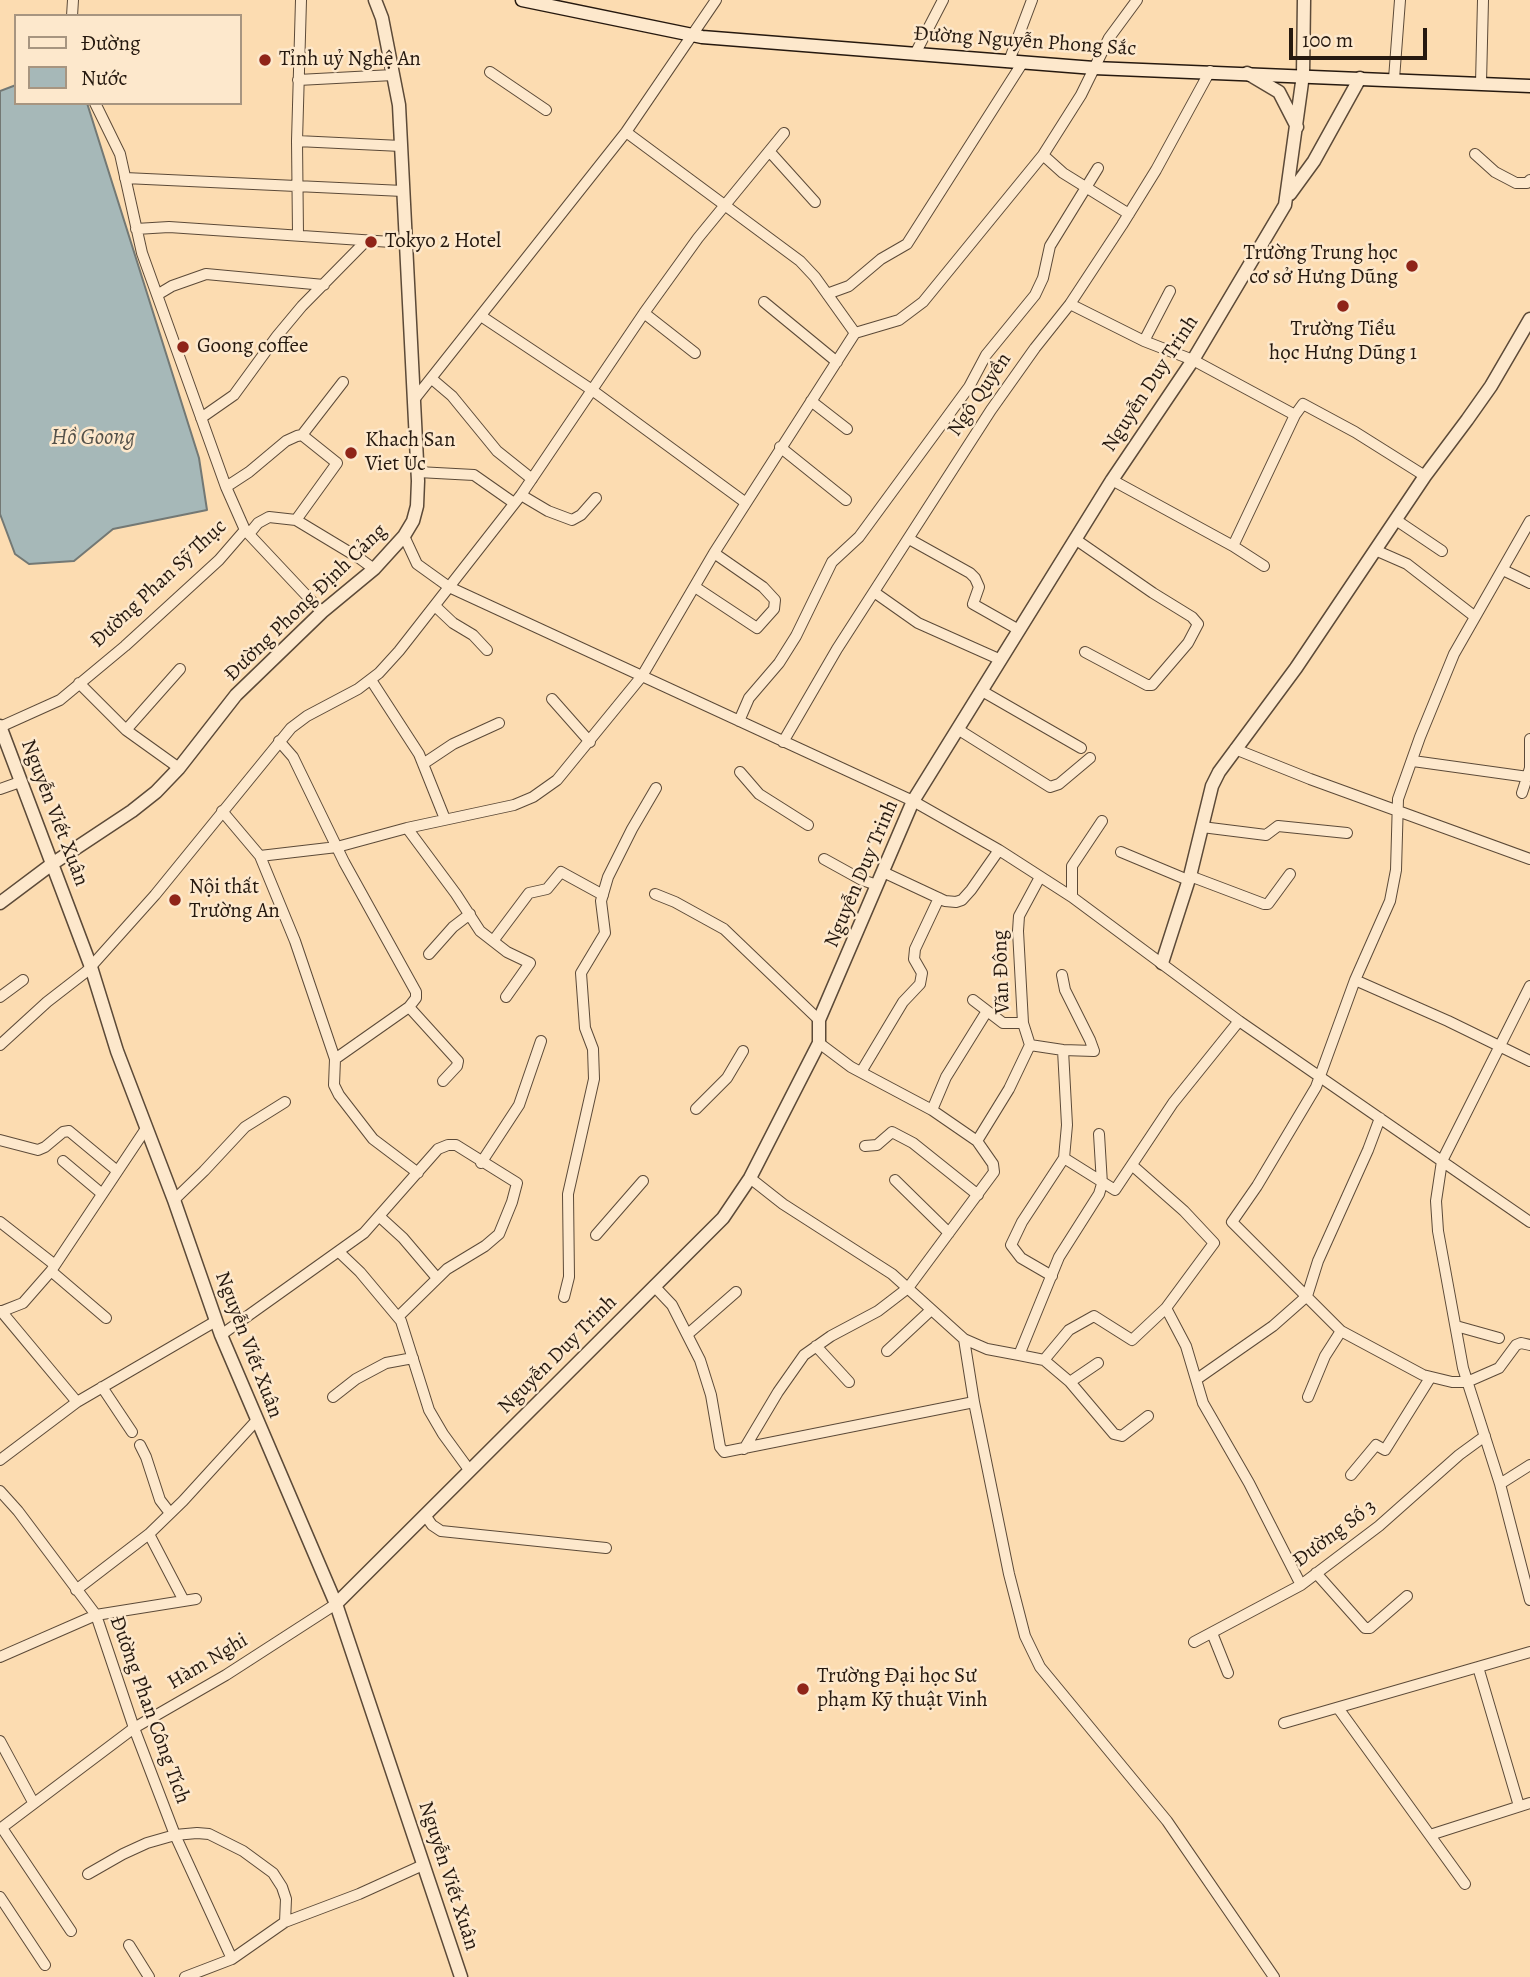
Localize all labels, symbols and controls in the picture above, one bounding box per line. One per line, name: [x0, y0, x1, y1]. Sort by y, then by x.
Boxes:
legend: [14, 14, 242, 105]
scale bar: [1292, 14, 1430, 58]
street label: Đường Nguyễn Phong Sắc: [913, 22, 1137, 62]
text: 100 m: [1302, 26, 1353, 54]
text: Đường: [81, 29, 140, 57]
place label: Tỉnh uỷ Nghệ An: [279, 47, 421, 73]
marker: Tỉnh uỷ Nghệ An: [257, 52, 273, 68]
text: Nước: [81, 64, 127, 92]
place label: Tokyo 2 Hotel: [385, 229, 501, 255]
marker: Tokyo 2 Hotel: [363, 234, 379, 250]
place label: Trường Trung học cơ sở Hưng Dũng: [1243, 241, 1398, 291]
marker: Trường Trung học cơ sở Hưng Dũng: [1404, 258, 1420, 274]
marker: Trường Tiểu học Hưng Dũng 1: [1335, 298, 1351, 314]
street label: Nguyễn Duy Trinh: [1097, 311, 1205, 457]
place label: Trường Tiểu học Hưng Dũng 1: [1269, 317, 1417, 367]
place label: Goong coffee: [197, 334, 308, 360]
marker: Goong coffee: [175, 339, 191, 355]
street label: Ngô Quyền: [943, 348, 1017, 442]
water label: Hồ Goong: [51, 424, 135, 452]
place label: Khach San Viet Uc: [365, 428, 455, 478]
marker: Khach San Viet Uc: [343, 445, 359, 461]
street label: Đường Phan Sỹ Thục: [86, 514, 232, 654]
street label: Đường Phong Định Cảng: [220, 519, 392, 687]
street label: Nguyễn Viết Xuân: [14, 736, 94, 890]
street label: Nguyễn Duy Trinh: [820, 796, 904, 952]
place label: Nội thất Trường An: [189, 875, 280, 925]
marker: Nội thất Trường An: [167, 892, 183, 908]
street label: Văn Đông: [988, 930, 1016, 1014]
street label: Nguyễn Viết Xuân: [208, 1268, 288, 1422]
street label: Nguyễn Duy Trinh: [493, 1290, 623, 1420]
street label: Đường Số 3: [1288, 1495, 1382, 1573]
street label: Đường Phan Công Tích: [103, 1613, 195, 1807]
street label: Hàm Nghi: [163, 1628, 253, 1696]
place label: Trường Đại học Sư phạm Kỹ thuật Vinh: [817, 1664, 988, 1714]
marker: Trường Đại học Sư phạm Kỹ thuật Vinh: [795, 1681, 811, 1697]
street label: Nguyễn Viết Xuân: [412, 1798, 484, 1954]

